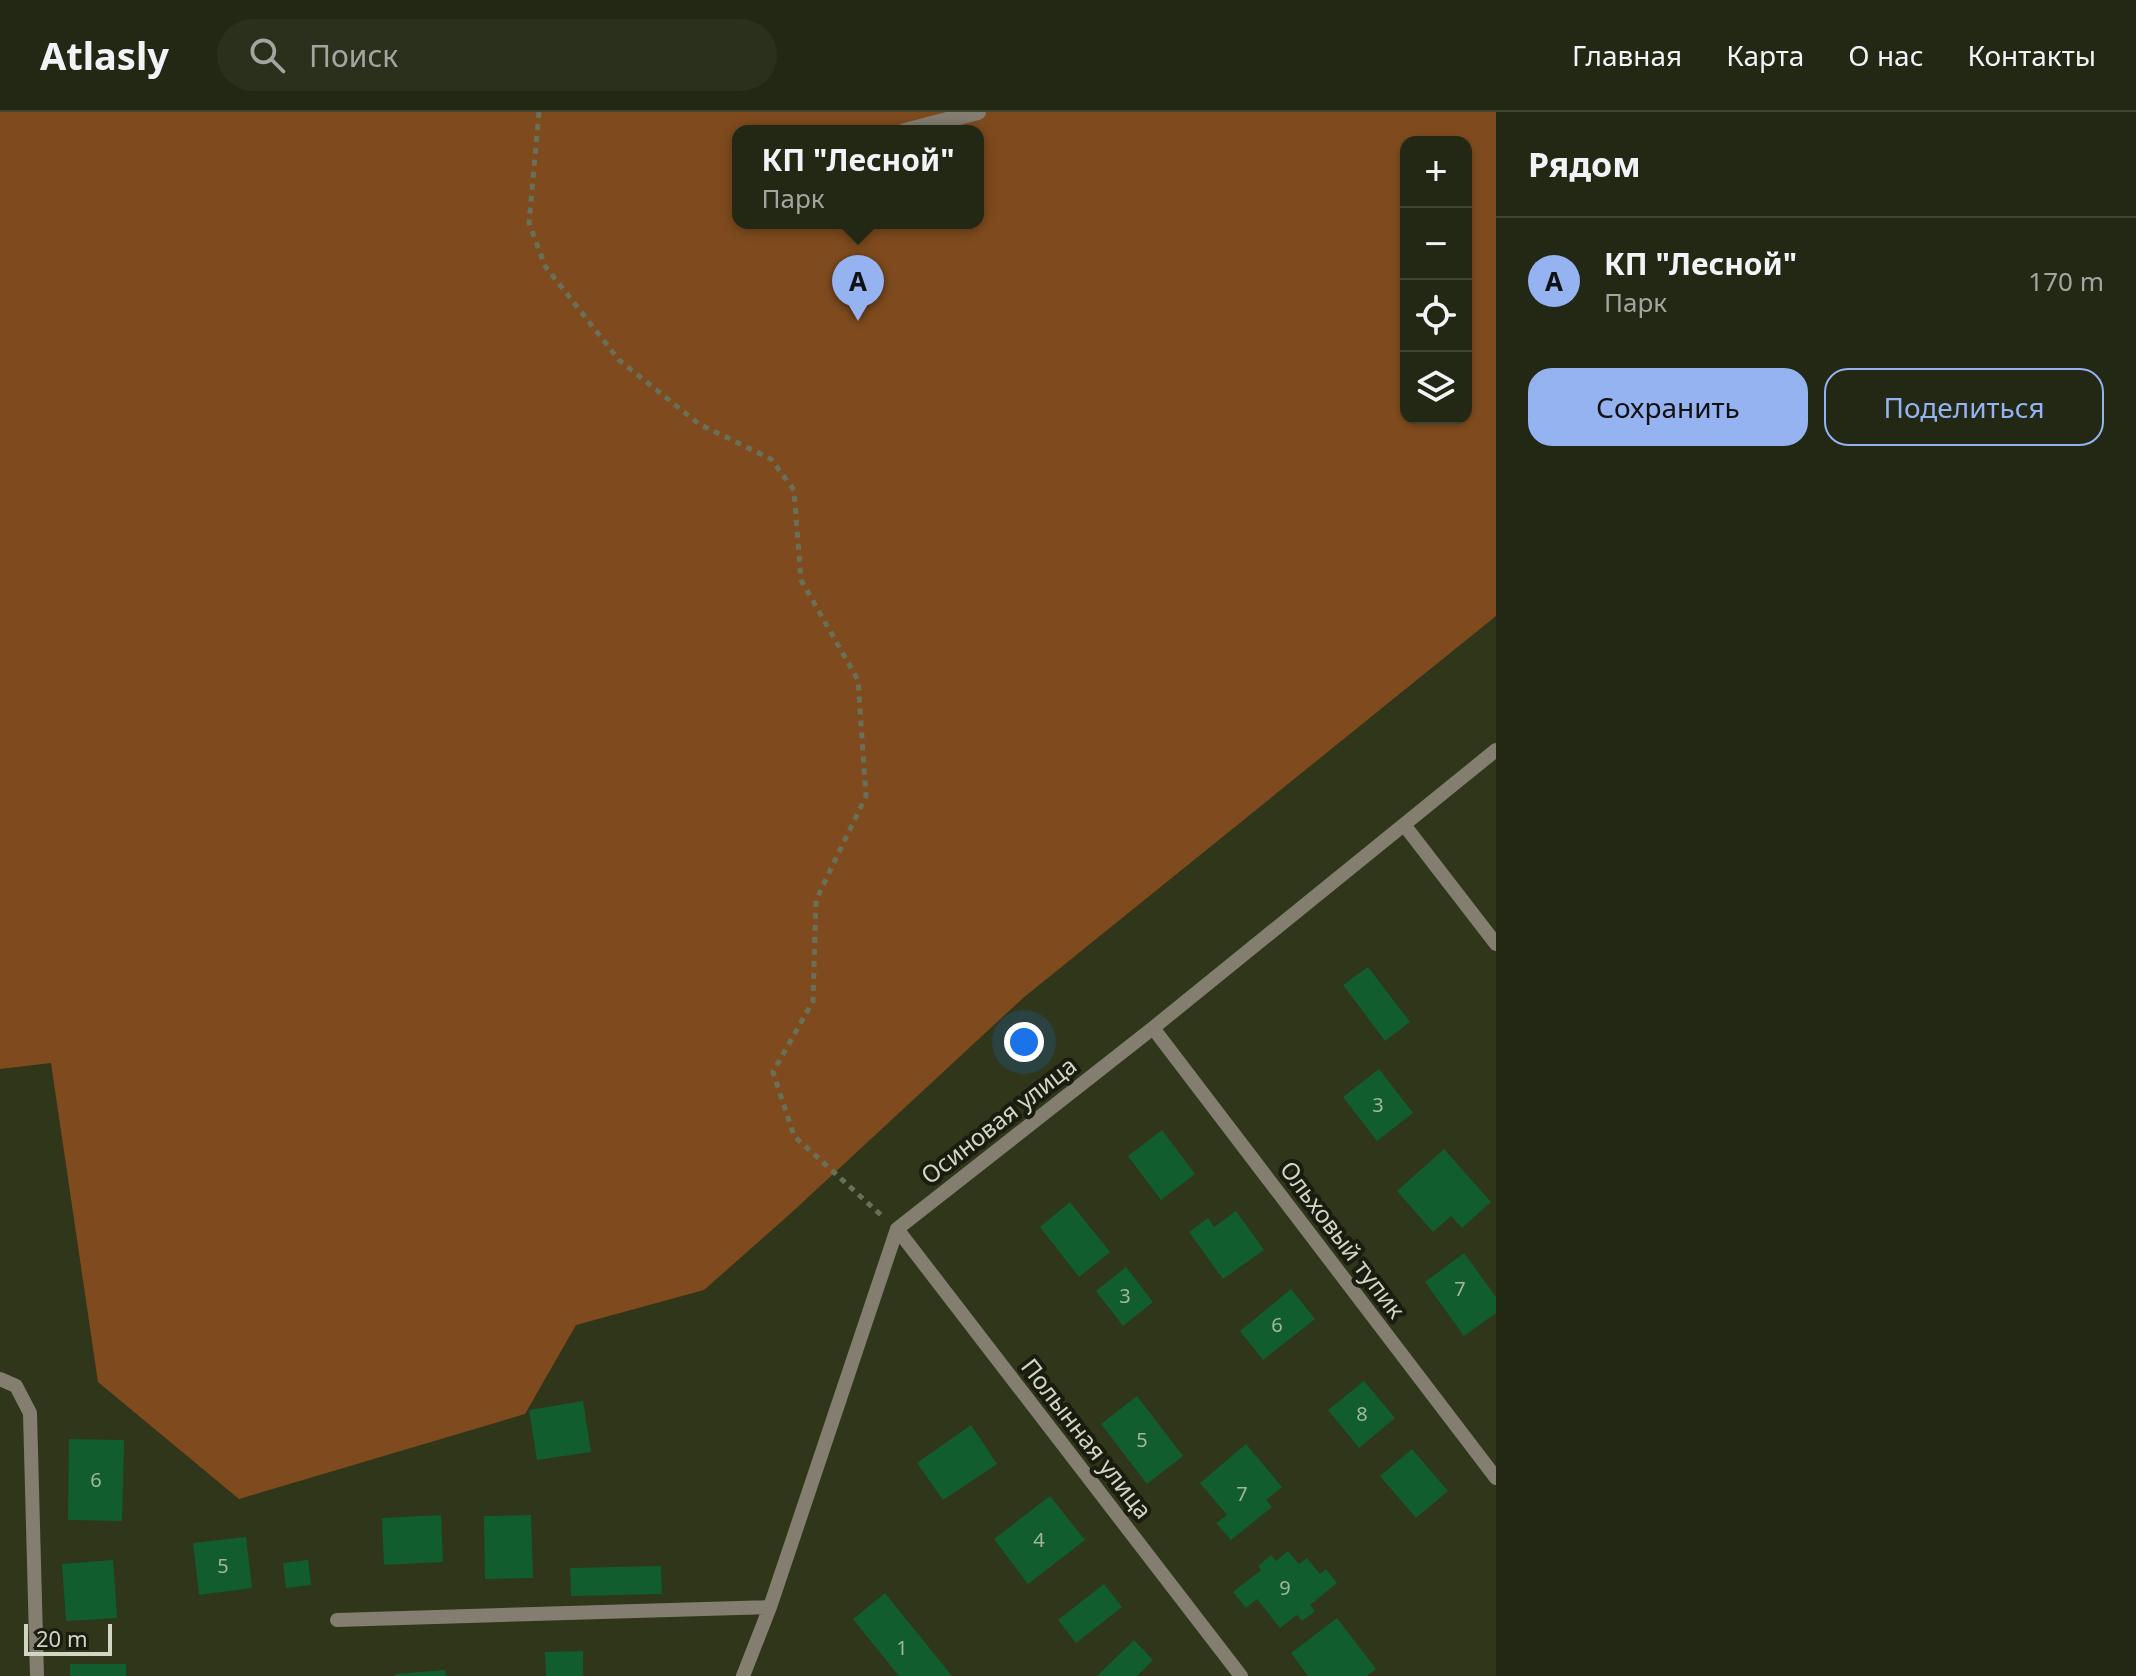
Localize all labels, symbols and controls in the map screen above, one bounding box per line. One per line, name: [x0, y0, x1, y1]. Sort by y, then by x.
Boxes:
search box: [217, 19, 777, 91]
text: Atlasly: [40, 29, 169, 81]
icon: search: [245, 33, 289, 77]
text: Поиск: [309, 35, 398, 76]
text: Главная: [1572, 36, 1682, 74]
text: Карта: [1726, 36, 1804, 74]
text: О нас: [1848, 36, 1924, 74]
text: Контакты: [1968, 36, 2096, 74]
popup: [732, 125, 984, 229]
map controls: [1400, 136, 1472, 424]
button: +: [1400, 136, 1472, 208]
text: КП "Лесной": [761, 139, 955, 180]
text: Рядом: [1528, 141, 1641, 187]
text: Парк: [761, 180, 825, 216]
button: −: [1400, 208, 1472, 280]
text: КП "Лесной": [1604, 243, 1797, 284]
pin: A: [832, 255, 884, 321]
text: A: [1545, 263, 1563, 299]
text: 170 m: [2028, 263, 2104, 299]
button: locate: [1400, 280, 1472, 352]
text: Парк: [1604, 284, 1667, 320]
button: layers: [1400, 352, 1472, 424]
button: Сохранить: [1528, 368, 1808, 446]
button: Поделиться: [1824, 368, 2104, 446]
your location: [1004, 1022, 1044, 1062]
street label: Осиновая улица: [913, 1049, 1083, 1191]
house number: 3: [1372, 1091, 1384, 1118]
street label: Ольховый тупик: [1273, 1154, 1413, 1325]
house number: 7: [1454, 1275, 1466, 1302]
house number: 3: [1119, 1282, 1131, 1309]
house number: 6: [1271, 1311, 1283, 1338]
street label: Полынная улица: [1014, 1351, 1160, 1525]
house number: 8: [1356, 1400, 1368, 1427]
house number: 5: [1136, 1426, 1148, 1453]
house number: 6: [90, 1466, 102, 1493]
house number: 7: [1236, 1480, 1248, 1507]
house number: 4: [1033, 1526, 1045, 1553]
house number: 5: [217, 1552, 229, 1579]
house number: 9: [1279, 1574, 1291, 1601]
scale bar: [24, 1620, 112, 1656]
text: 20 m: [36, 1623, 87, 1653]
house number: 1: [896, 1634, 908, 1661]

